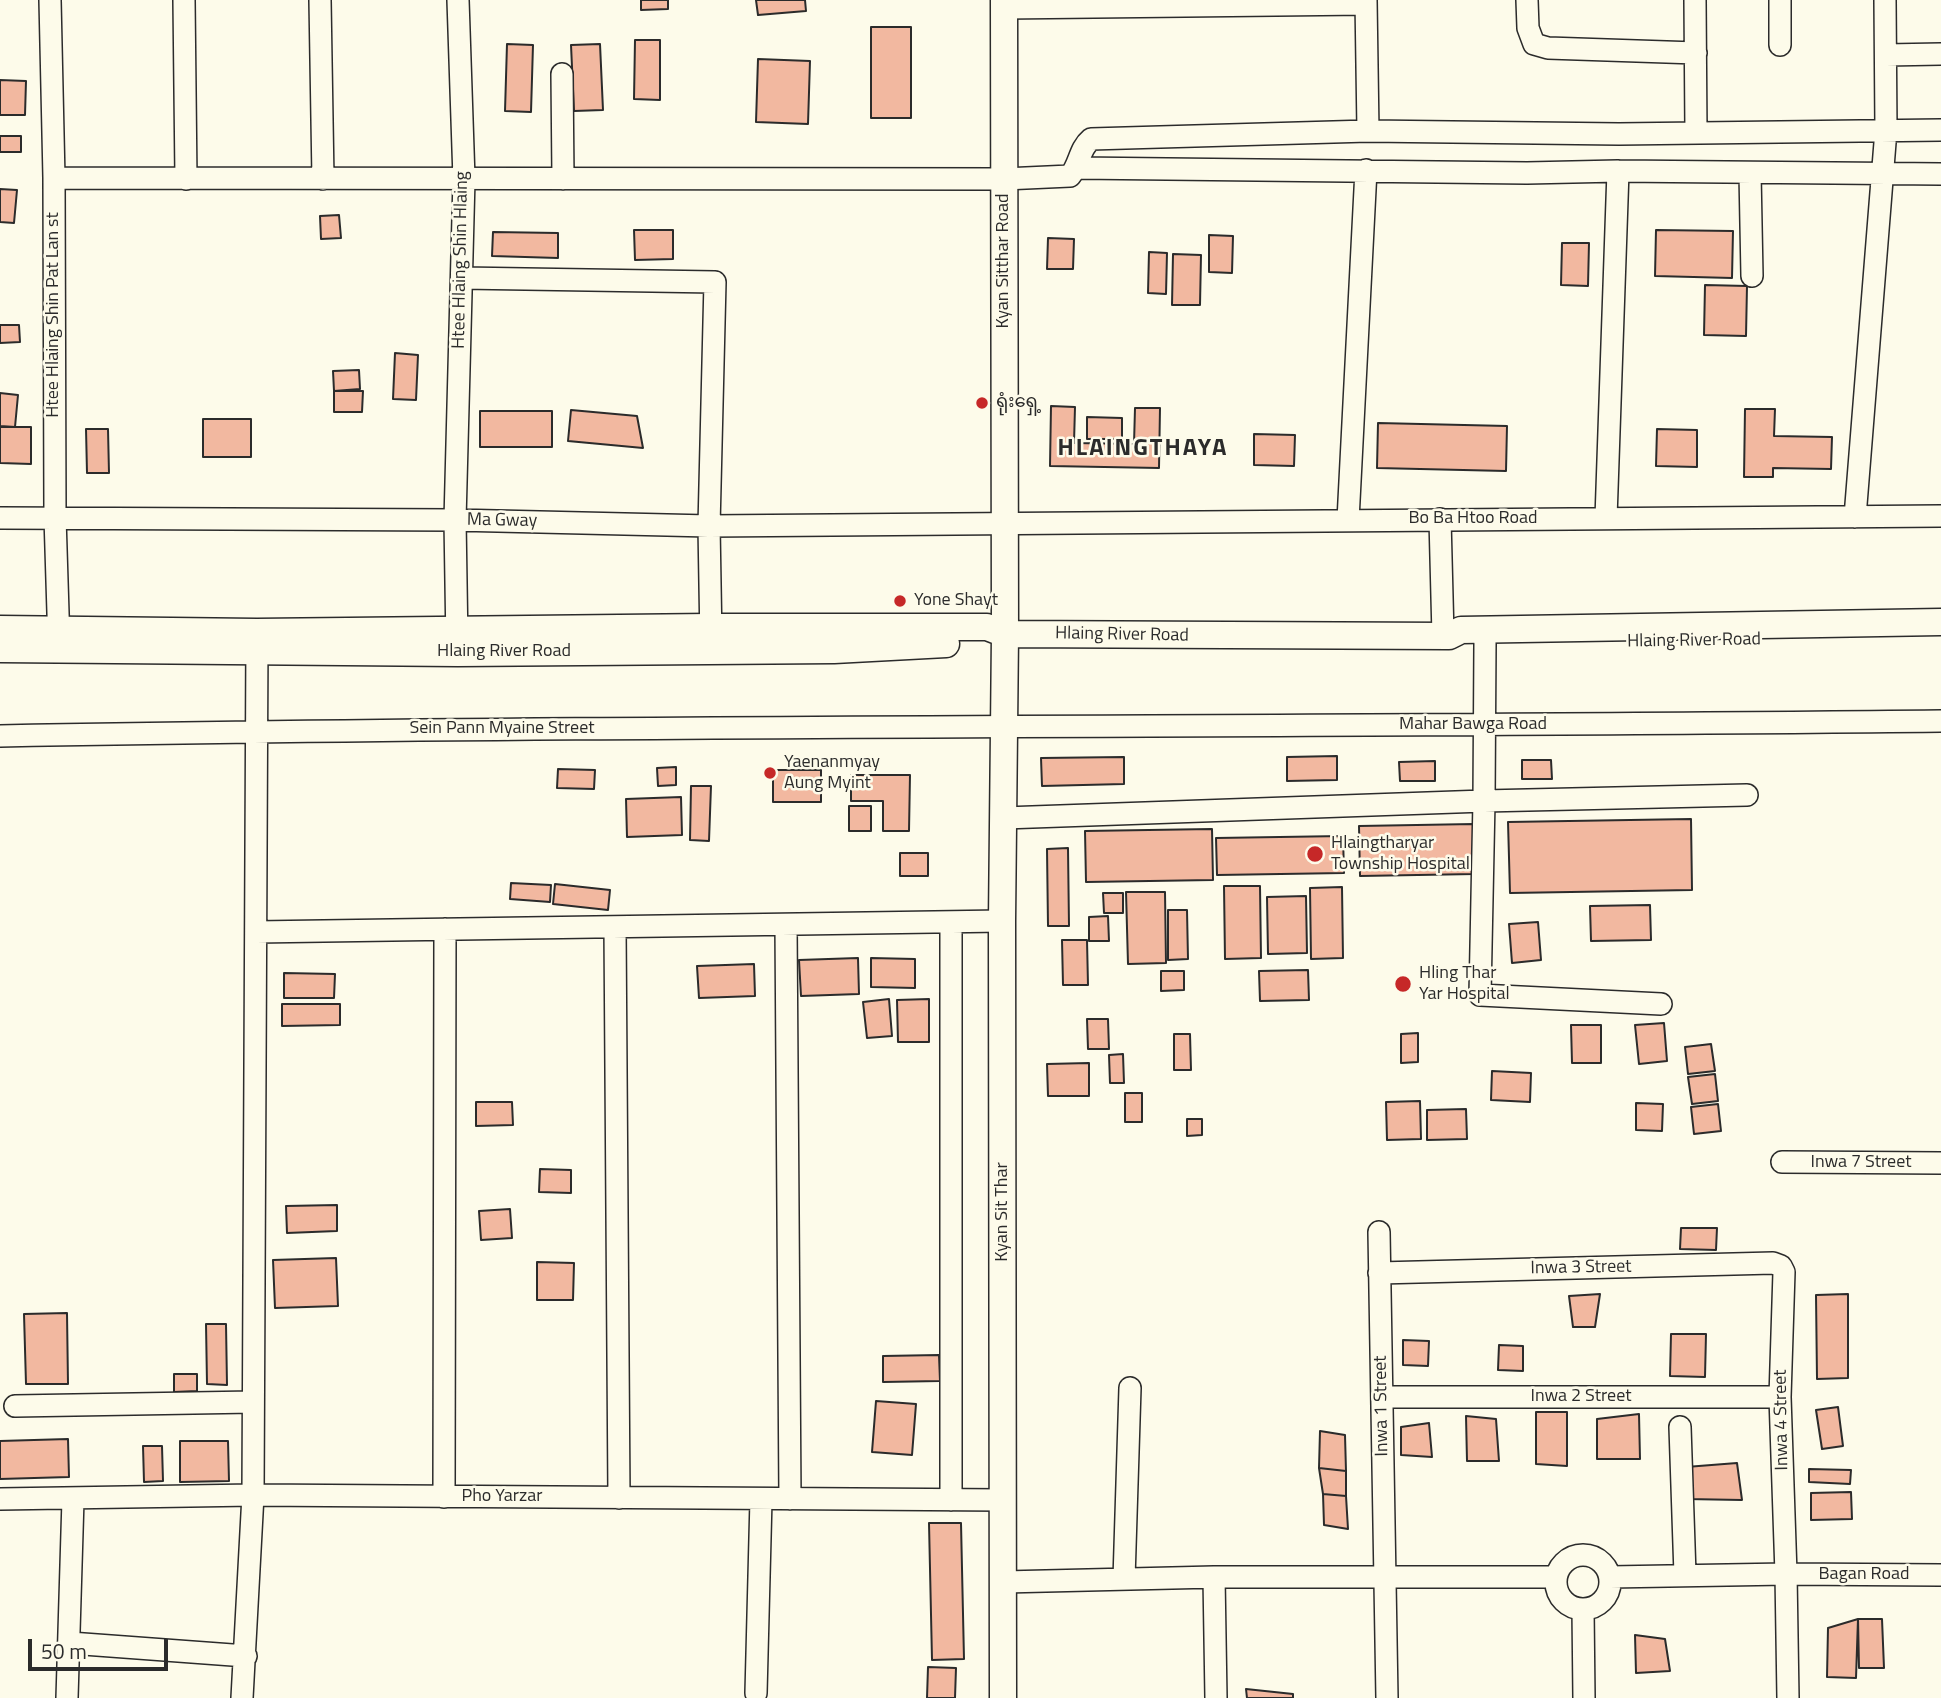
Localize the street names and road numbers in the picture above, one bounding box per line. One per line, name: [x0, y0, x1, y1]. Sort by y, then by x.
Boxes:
street label: Htee Hlaing Shin Hlaing: [449, 171, 473, 349]
street label: Kyan Sitthar Road: [993, 193, 1015, 329]
street label: Htee Hlaing Shin Pat Lan st: [43, 212, 65, 418]
street label: Bo Ba Htoo Road: [1408, 508, 1538, 530]
street label: Ma Gway: [467, 510, 537, 532]
street label: Hlaing River Road: [1055, 623, 1189, 647]
street label: Hlaing River Road: [1627, 629, 1761, 653]
street label: Hlaing River Road: [437, 641, 571, 663]
street label: Mahar Bawga Road: [1399, 714, 1547, 736]
street label: Sein Pann Myaine Street: [409, 718, 595, 740]
street label: Inwa 7 Street: [1810, 1152, 1912, 1174]
street label: Kyan Sit Thar: [992, 1162, 1014, 1262]
street label: Inwa 3 Street: [1530, 1256, 1632, 1280]
street label: Inwa 1 Street: [1370, 1355, 1394, 1457]
street label: Inwa 4 Street: [1770, 1369, 1794, 1471]
street label: Inwa 2 Street: [1530, 1386, 1632, 1408]
street label: Pho Yarzar: [462, 1486, 542, 1508]
street label: Bagan Road: [1819, 1564, 1909, 1586]

